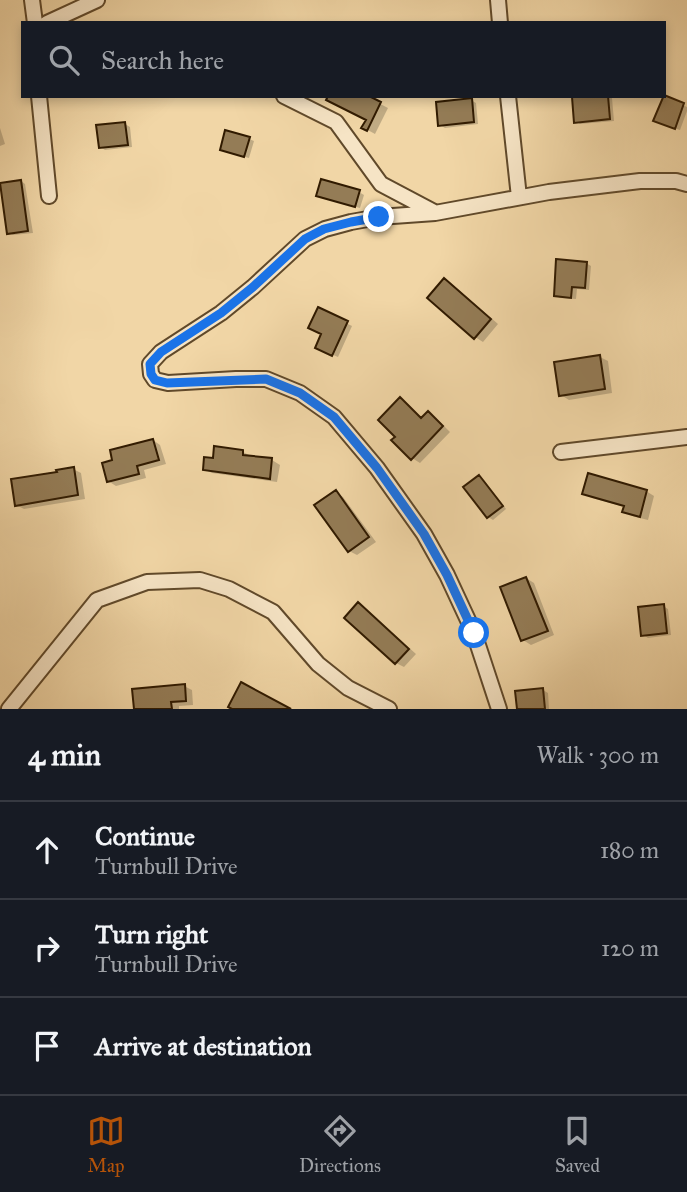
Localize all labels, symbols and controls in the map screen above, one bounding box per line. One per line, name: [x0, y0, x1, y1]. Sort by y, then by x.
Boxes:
search box: [21, 21, 666, 98]
icon: search: [45, 41, 83, 79]
text: Search here: [101, 44, 224, 76]
route end: [363, 201, 394, 232]
route start: [458, 617, 489, 648]
text: 4 min: [28, 737, 101, 773]
text: Walk · 300 m: [536, 741, 659, 769]
text: Continue: [95, 820, 195, 852]
icon: ahead: [28, 831, 66, 869]
text: 180 m: [600, 836, 659, 864]
text: Turnbull Drive: [95, 852, 238, 880]
text: Turn right: [95, 918, 208, 950]
icon: right: [28, 929, 66, 967]
text: 120 m: [601, 934, 659, 962]
text: Turnbull Drive: [95, 950, 238, 978]
icon: arrive: [28, 1027, 66, 1065]
text: Arrive at destination: [95, 1030, 312, 1062]
tab: Map: [87, 1112, 125, 1177]
tab: Directions: [299, 1112, 381, 1177]
tab: Saved: [555, 1112, 600, 1177]

